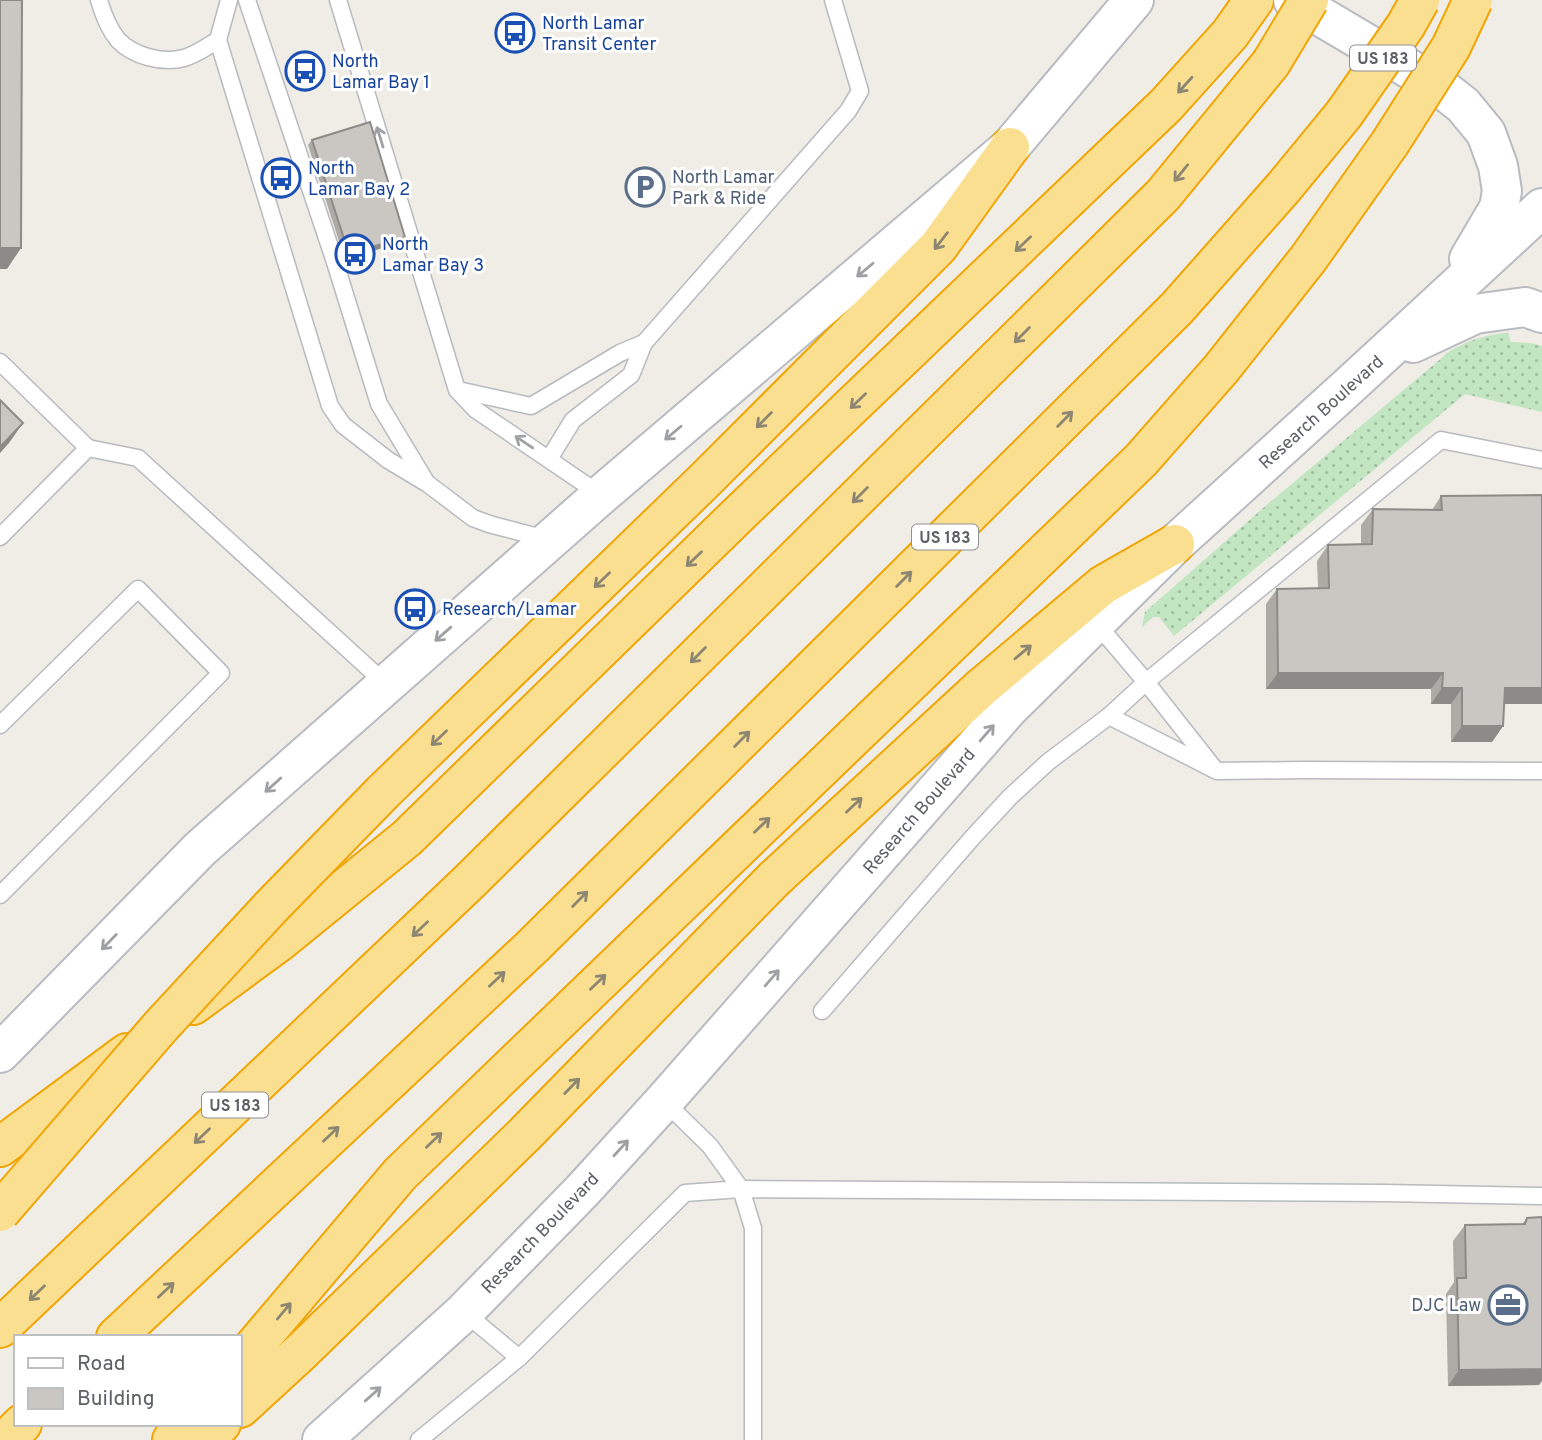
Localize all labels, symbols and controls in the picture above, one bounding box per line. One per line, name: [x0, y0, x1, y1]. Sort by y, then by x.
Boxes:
bus stop icon: North Lamar Transit Center: [494, 12, 536, 54]
place label: North Lamar Transit Center: [542, 13, 656, 57]
road number: US 183: [1350, 46, 1416, 71]
bus stop icon: North Lamar Bay 1: [284, 50, 326, 92]
place label: North Lamar Bay 1: [332, 51, 430, 95]
one-way arrow: [1177, 76, 1193, 94]
one-way arrow: [373, 126, 386, 148]
bus stop icon: North Lamar Bay 2: [260, 157, 302, 199]
place label: North Lamar Bay 2: [308, 158, 410, 202]
one-way arrow: [1173, 163, 1189, 181]
parking icon: North Lamar Park & Ride: [624, 166, 666, 208]
place label: North Lamar Park & Ride: [672, 167, 775, 211]
one-way arrow: [934, 232, 949, 250]
bus stop icon: North Lamar Bay 3: [334, 233, 376, 275]
place label: North Lamar Bay 3: [382, 234, 484, 278]
one-way arrow: [1014, 236, 1031, 253]
one-way arrow: [856, 262, 874, 278]
one-way arrow: [1014, 326, 1031, 343]
street label: Research Boulevard: [1255, 351, 1389, 475]
one-way arrow: [849, 393, 867, 409]
one-way arrow: [1057, 410, 1074, 427]
one-way arrow: [756, 412, 773, 429]
one-way arrow: [664, 425, 682, 441]
one-way arrow: [515, 435, 535, 449]
one-way arrow: [852, 486, 869, 503]
road number: US 183: [912, 524, 978, 550]
one-way arrow: [685, 550, 702, 567]
one-way arrow: [895, 570, 912, 587]
one-way arrow: [594, 571, 611, 588]
bus stop icon: Research/Lamar: [394, 588, 436, 630]
place label: Research/Lamar: [442, 599, 577, 622]
one-way arrow: [434, 626, 452, 642]
one-way arrow: [1014, 644, 1032, 660]
one-way arrow: [690, 646, 707, 663]
one-way arrow: [979, 725, 995, 743]
one-way arrow: [430, 730, 447, 747]
one-way arrow: [733, 730, 750, 747]
street label: Research Boulevard: [859, 744, 981, 880]
one-way arrow: [264, 777, 282, 793]
one-way arrow: [845, 796, 862, 813]
one-way arrow: [753, 816, 770, 833]
one-way arrow: [571, 890, 588, 907]
one-way arrow: [412, 920, 429, 937]
one-way arrow: [100, 933, 117, 950]
one-way arrow: [764, 969, 780, 987]
one-way arrow: [488, 970, 505, 987]
one-way arrow: [589, 974, 606, 991]
one-way arrow: [563, 1078, 580, 1095]
road number: US 183: [202, 1092, 268, 1118]
one-way arrow: [323, 1126, 340, 1143]
one-way arrow: [193, 1128, 211, 1144]
one-way arrow: [426, 1132, 443, 1149]
one-way arrow: [613, 1139, 629, 1157]
street label: Research Boulevard: [477, 1169, 605, 1300]
one-way arrow: [156, 1282, 174, 1299]
one-way arrow: [29, 1284, 46, 1301]
office icon: DJC Law: [1487, 1284, 1529, 1326]
place label: DJC Law: [1411, 1295, 1481, 1318]
one-way arrow: [277, 1303, 292, 1321]
legend: [14, 1335, 242, 1426]
text: Road: [77, 1351, 126, 1378]
text: Building: [77, 1386, 155, 1413]
one-way arrow: [363, 1387, 381, 1403]

